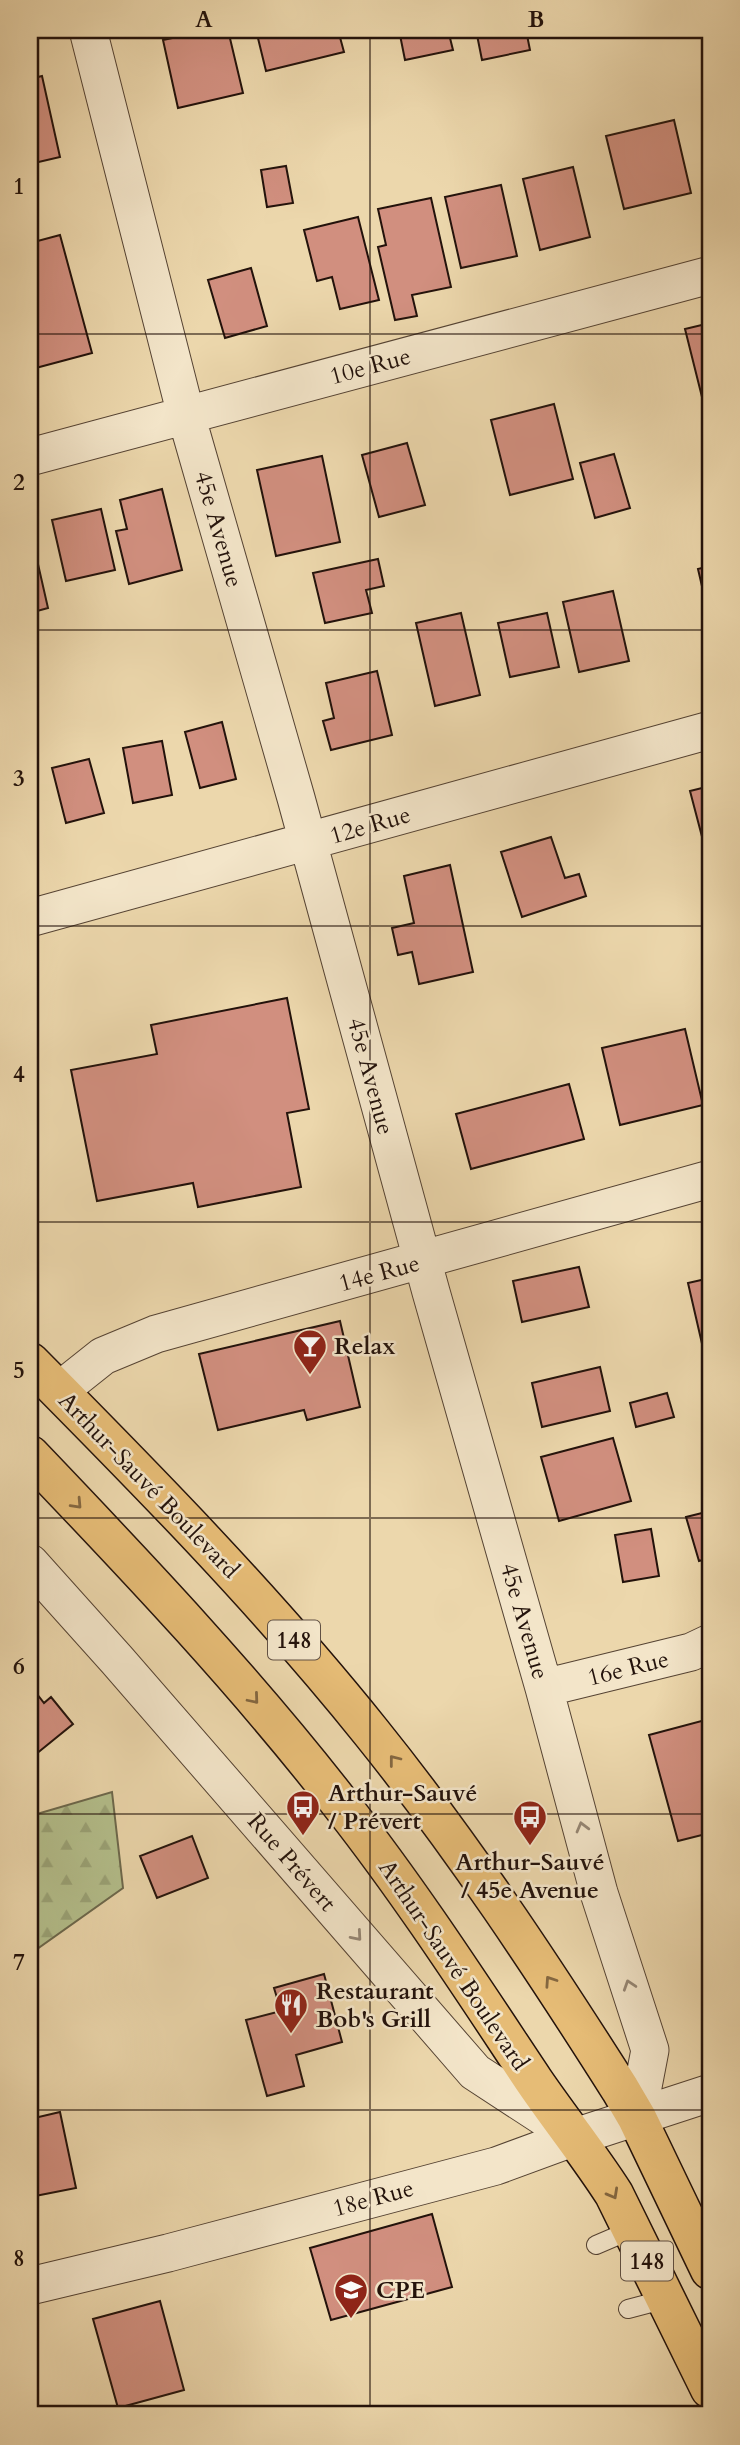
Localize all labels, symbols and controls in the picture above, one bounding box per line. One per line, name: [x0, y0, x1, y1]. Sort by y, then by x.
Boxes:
text: A: [195, 4, 213, 35]
text: B: [528, 4, 544, 35]
text: 1: [13, 171, 25, 202]
street label: 10e Rue: [326, 340, 414, 393]
text: 2: [13, 467, 25, 498]
street label: 45e Avenue: [186, 467, 251, 591]
text: 3: [13, 763, 25, 794]
street label: 12e Rue: [326, 798, 414, 853]
street label: 45e Avenue: [339, 1014, 402, 1138]
text: 4: [13, 1059, 25, 1090]
street label: 14e Rue: [335, 1247, 423, 1300]
bar icon: Relax: [291, 1327, 329, 1376]
place label: Relax: [334, 1330, 396, 1363]
text: 5: [13, 1355, 25, 1386]
street label: Arthur-Sauvé Boulevard: [51, 1385, 247, 1586]
one-way arrow: [68, 1496, 81, 1509]
street label: 45e Avenue: [492, 1559, 557, 1683]
road number: 148: [268, 1620, 320, 1660]
street label: 16e Rue: [584, 1642, 672, 1694]
text: 6: [13, 1651, 25, 1682]
one-way arrow: [246, 1692, 259, 1704]
one-way arrow: [390, 1756, 402, 1769]
place label: Arthur-Sauvé / Prévert: [328, 1777, 477, 1838]
bus stop icon: Arthur-Sauvé / Prévert: [284, 1788, 322, 1837]
bus stop icon: Arthur-Sauvé / 45e Avenue: [511, 1798, 549, 1847]
street label: Rue Prévert: [240, 1806, 344, 1919]
one-way arrow: [575, 1821, 590, 1833]
place label: Arthur-Sauvé / 45e Avenue: [455, 1846, 605, 1907]
street label: Arthur-Sauvé Boulevard: [371, 1853, 537, 2077]
one-way arrow: [349, 1927, 361, 1940]
text: 7: [13, 1947, 25, 1978]
place label: Restaurant Bob's Grill: [316, 1975, 434, 2036]
one-way arrow: [545, 1976, 558, 1989]
one-way arrow: [623, 1980, 638, 1992]
restaurant icon: Restaurant Bob's Grill: [272, 1986, 310, 2035]
street label: 18e Rue: [329, 2172, 417, 2225]
one-way arrow: [605, 2187, 618, 2199]
road number: 148: [621, 2242, 673, 2280]
text: 8: [13, 2243, 25, 2274]
school or university icon: CPE: [332, 2271, 370, 2320]
place label: CPE: [376, 2274, 425, 2307]

